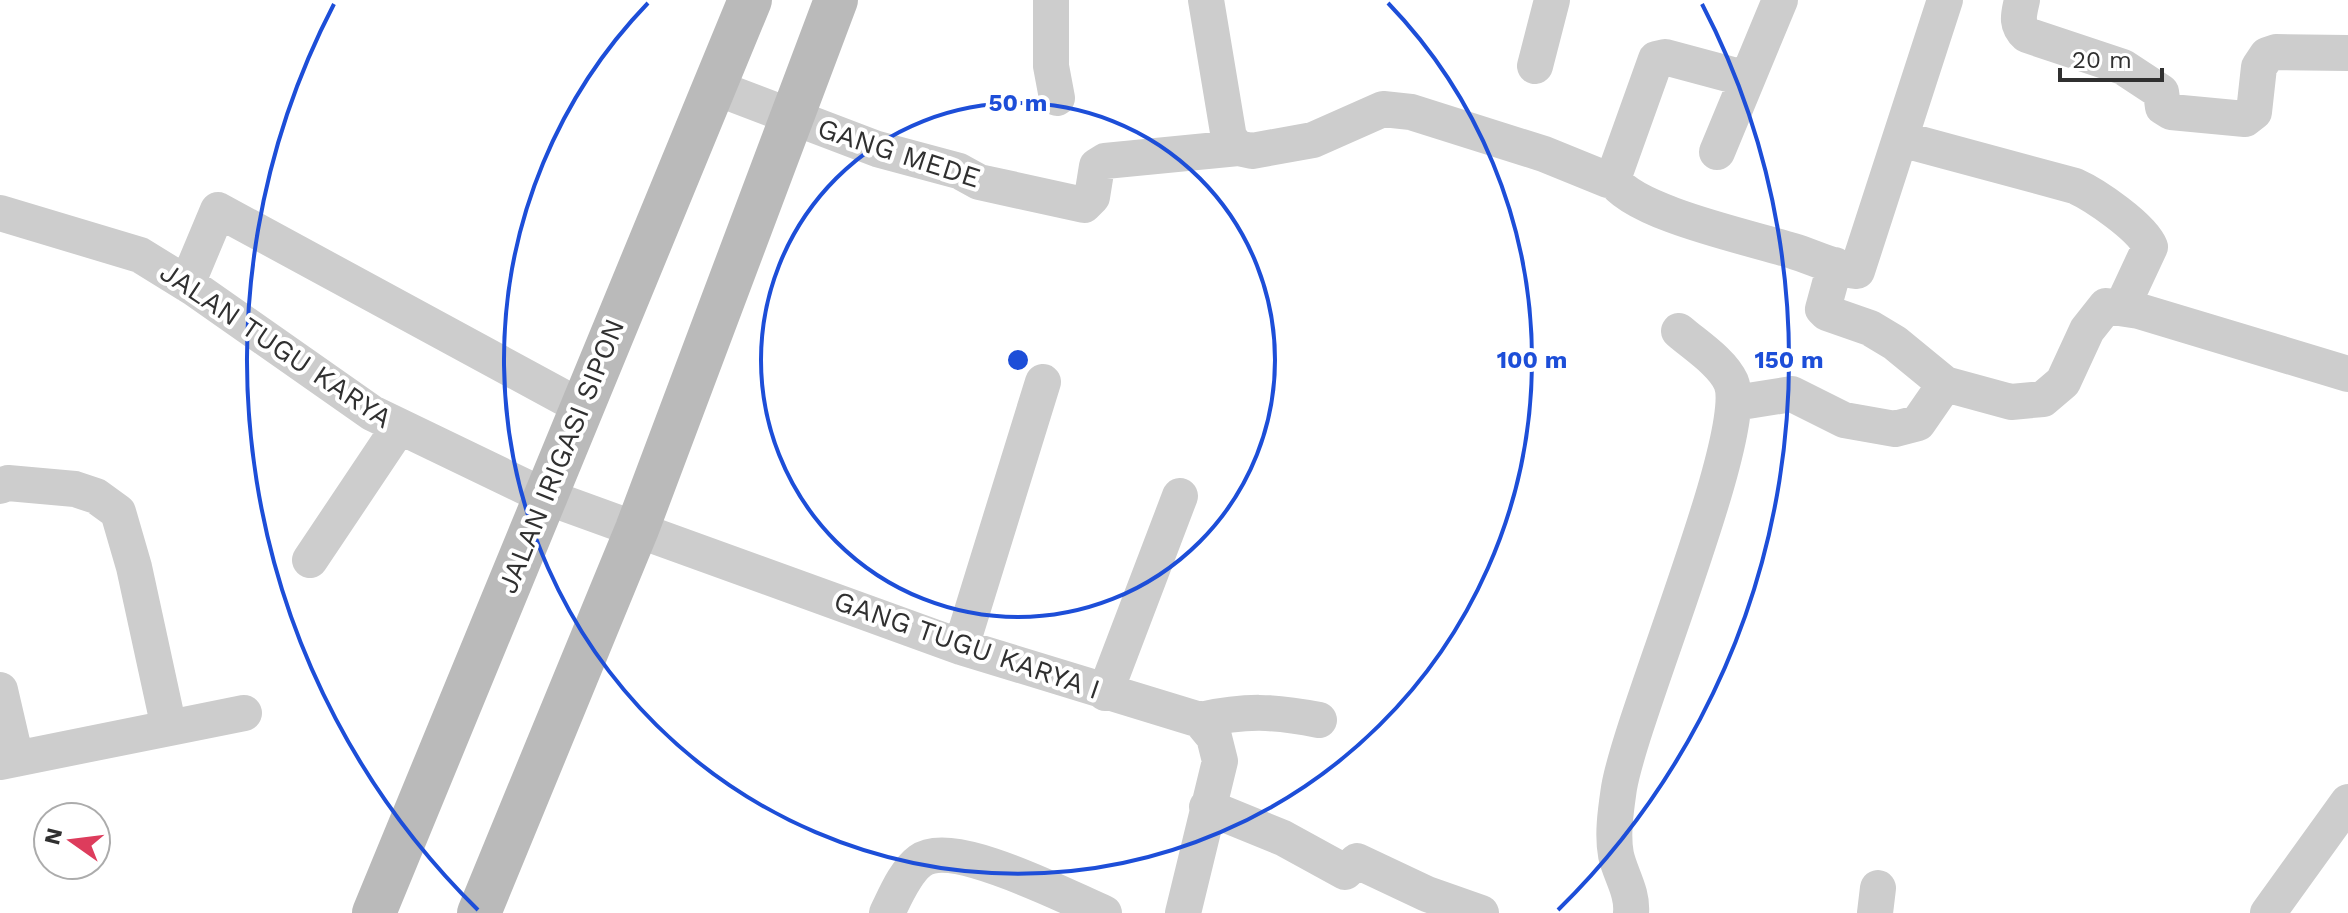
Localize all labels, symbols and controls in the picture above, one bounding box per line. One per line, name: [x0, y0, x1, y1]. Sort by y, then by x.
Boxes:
scale bar: [2060, 32, 2162, 82]
text: 20 m: [2072, 46, 2132, 74]
text: 50 m: [989, 89, 1047, 117]
street label: GANG MEDE: [814, 111, 984, 195]
street label: JALAN TUGU KARYA: [154, 255, 398, 435]
street label: JALAN IRIGASI SIPON: [491, 314, 631, 598]
centre of rings: [1004, 346, 1032, 374]
text: 100 m: [1497, 346, 1567, 374]
text: 150 m: [1754, 346, 1824, 374]
street label: GANG TUGU KARYA I: [830, 584, 1104, 706]
north arrow: [32, 801, 112, 881]
text: N: [39, 825, 67, 847]

